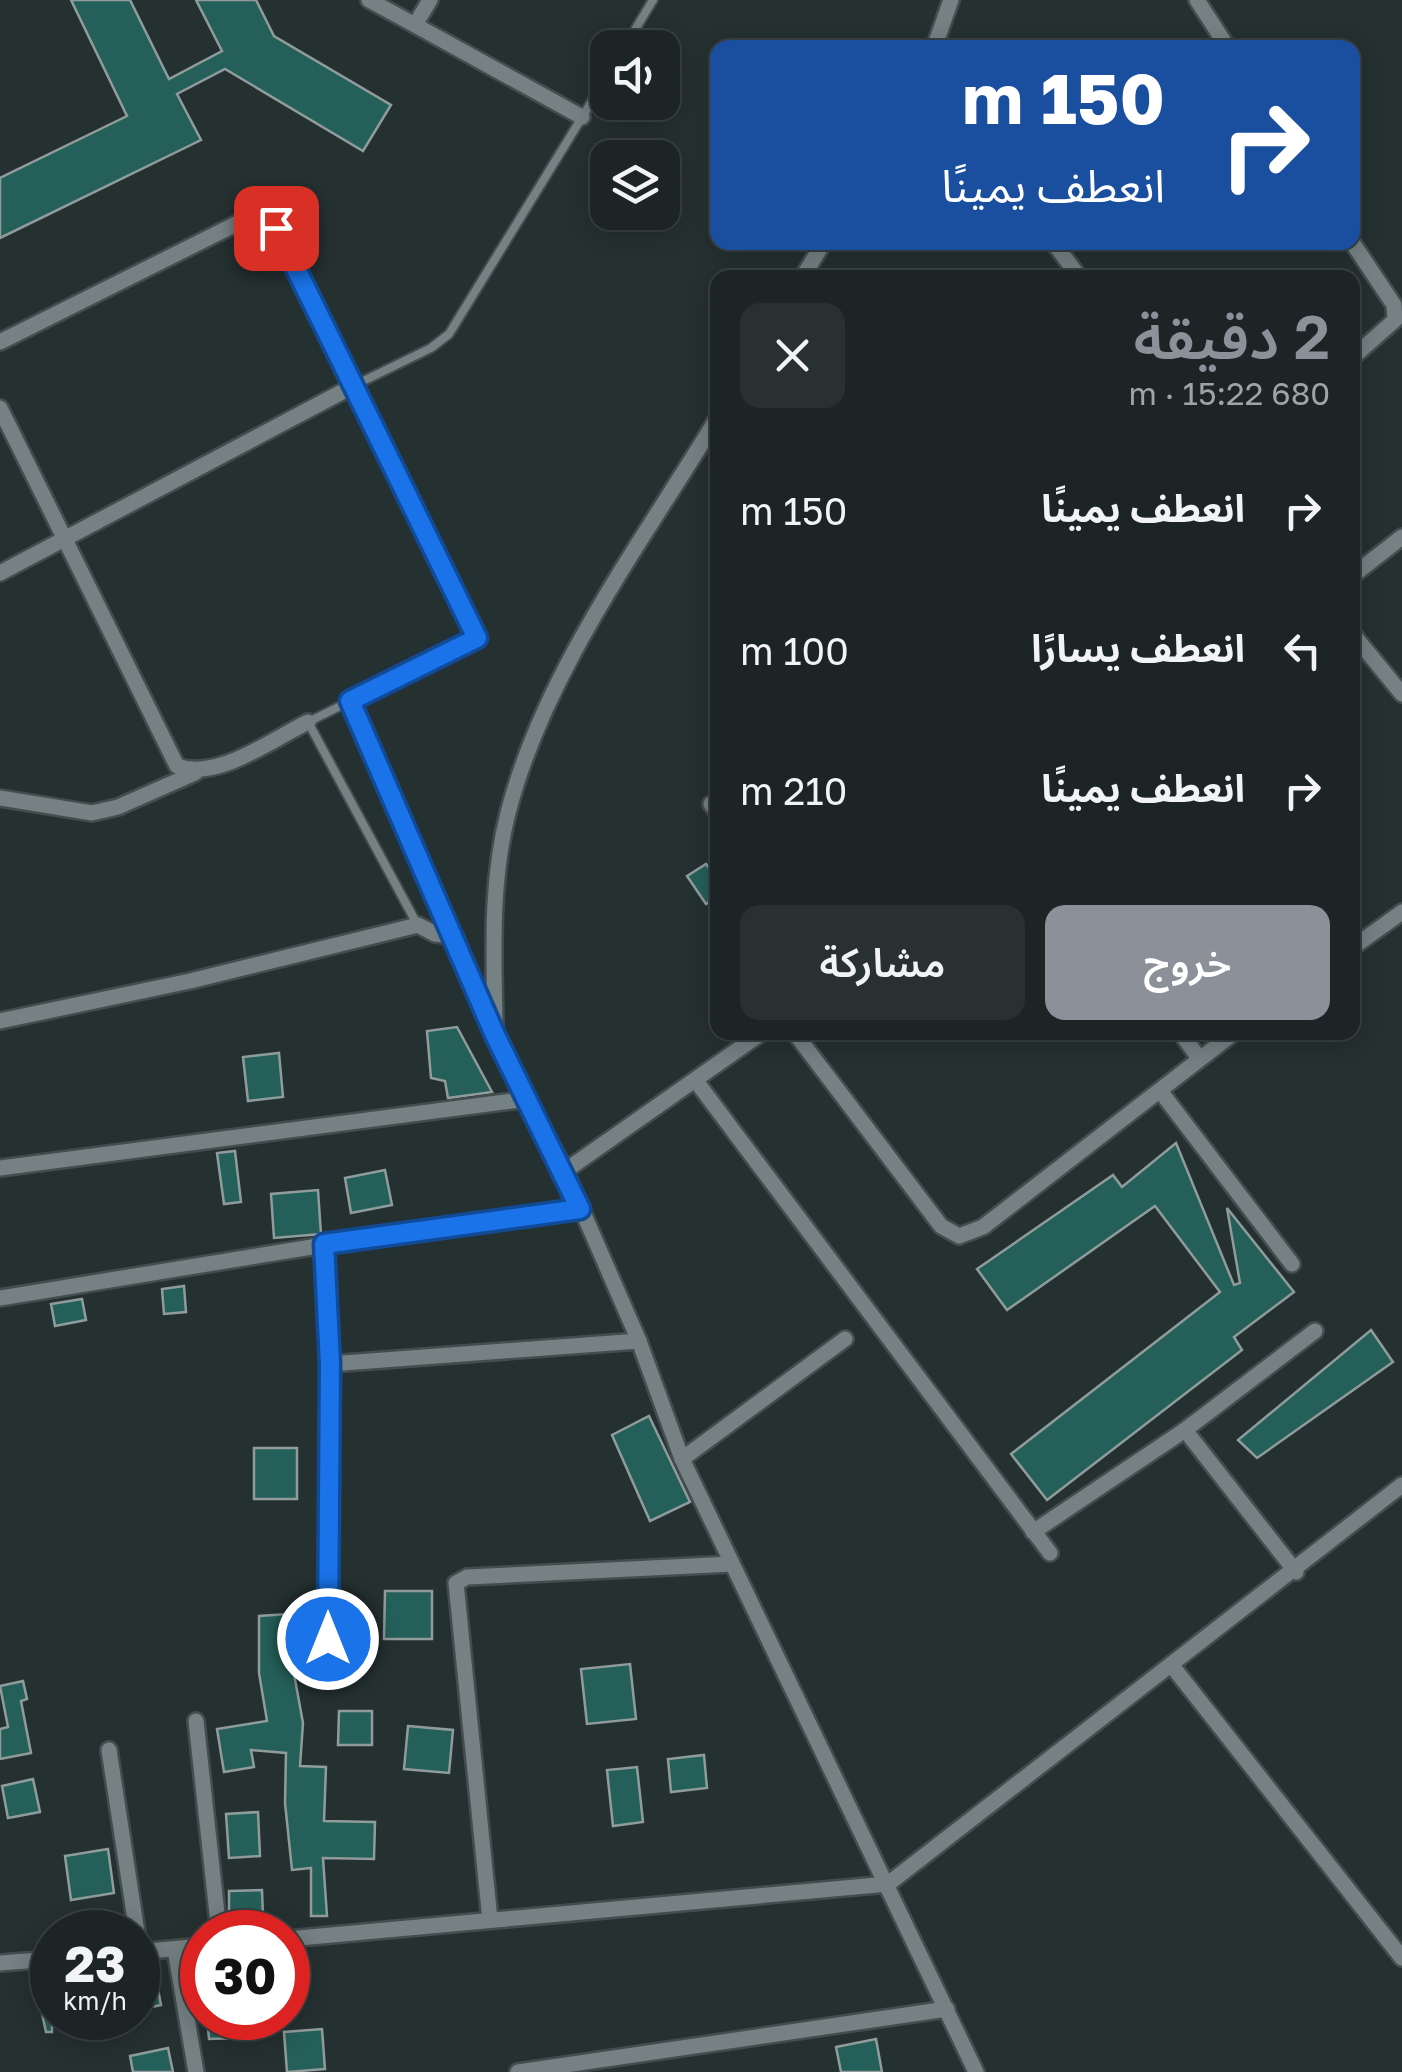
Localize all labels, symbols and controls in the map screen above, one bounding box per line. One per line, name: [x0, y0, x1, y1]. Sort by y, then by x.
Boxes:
map controls: [590, 30, 680, 230]
button: sound: [590, 30, 680, 120]
text: 150 m: [962, 55, 1165, 139]
icon: right: [1200, 80, 1330, 210]
button: layers: [590, 140, 680, 230]
text: انعطف يمينًا: [941, 158, 1165, 212]
pin: [234, 186, 319, 271]
icon: arrive: [249, 201, 304, 256]
text: 2 دقيقة: [1133, 300, 1330, 372]
button: close: [740, 303, 845, 408]
text: 680 m · 15:22: [1129, 374, 1330, 412]
icon: right: [1275, 483, 1330, 538]
text: انعطف يمينًا: [1041, 485, 1245, 530]
text: 150 m: [740, 488, 847, 533]
icon: left: [1275, 623, 1330, 678]
text: انعطف يسارًا: [1031, 625, 1245, 670]
text: 100 m: [740, 628, 849, 673]
icon: right: [1275, 763, 1330, 818]
text: انعطف يمينًا: [1041, 765, 1245, 810]
text: 210 m: [740, 768, 847, 813]
button: مشاركة: [740, 905, 1025, 1020]
button: خروج: [1045, 905, 1330, 1020]
position arrow: [276, 1587, 380, 1691]
speed limit sign: 30: [180, 1910, 310, 2040]
text: 23: [64, 1933, 125, 1993]
text: km/h: [63, 1985, 127, 2016]

